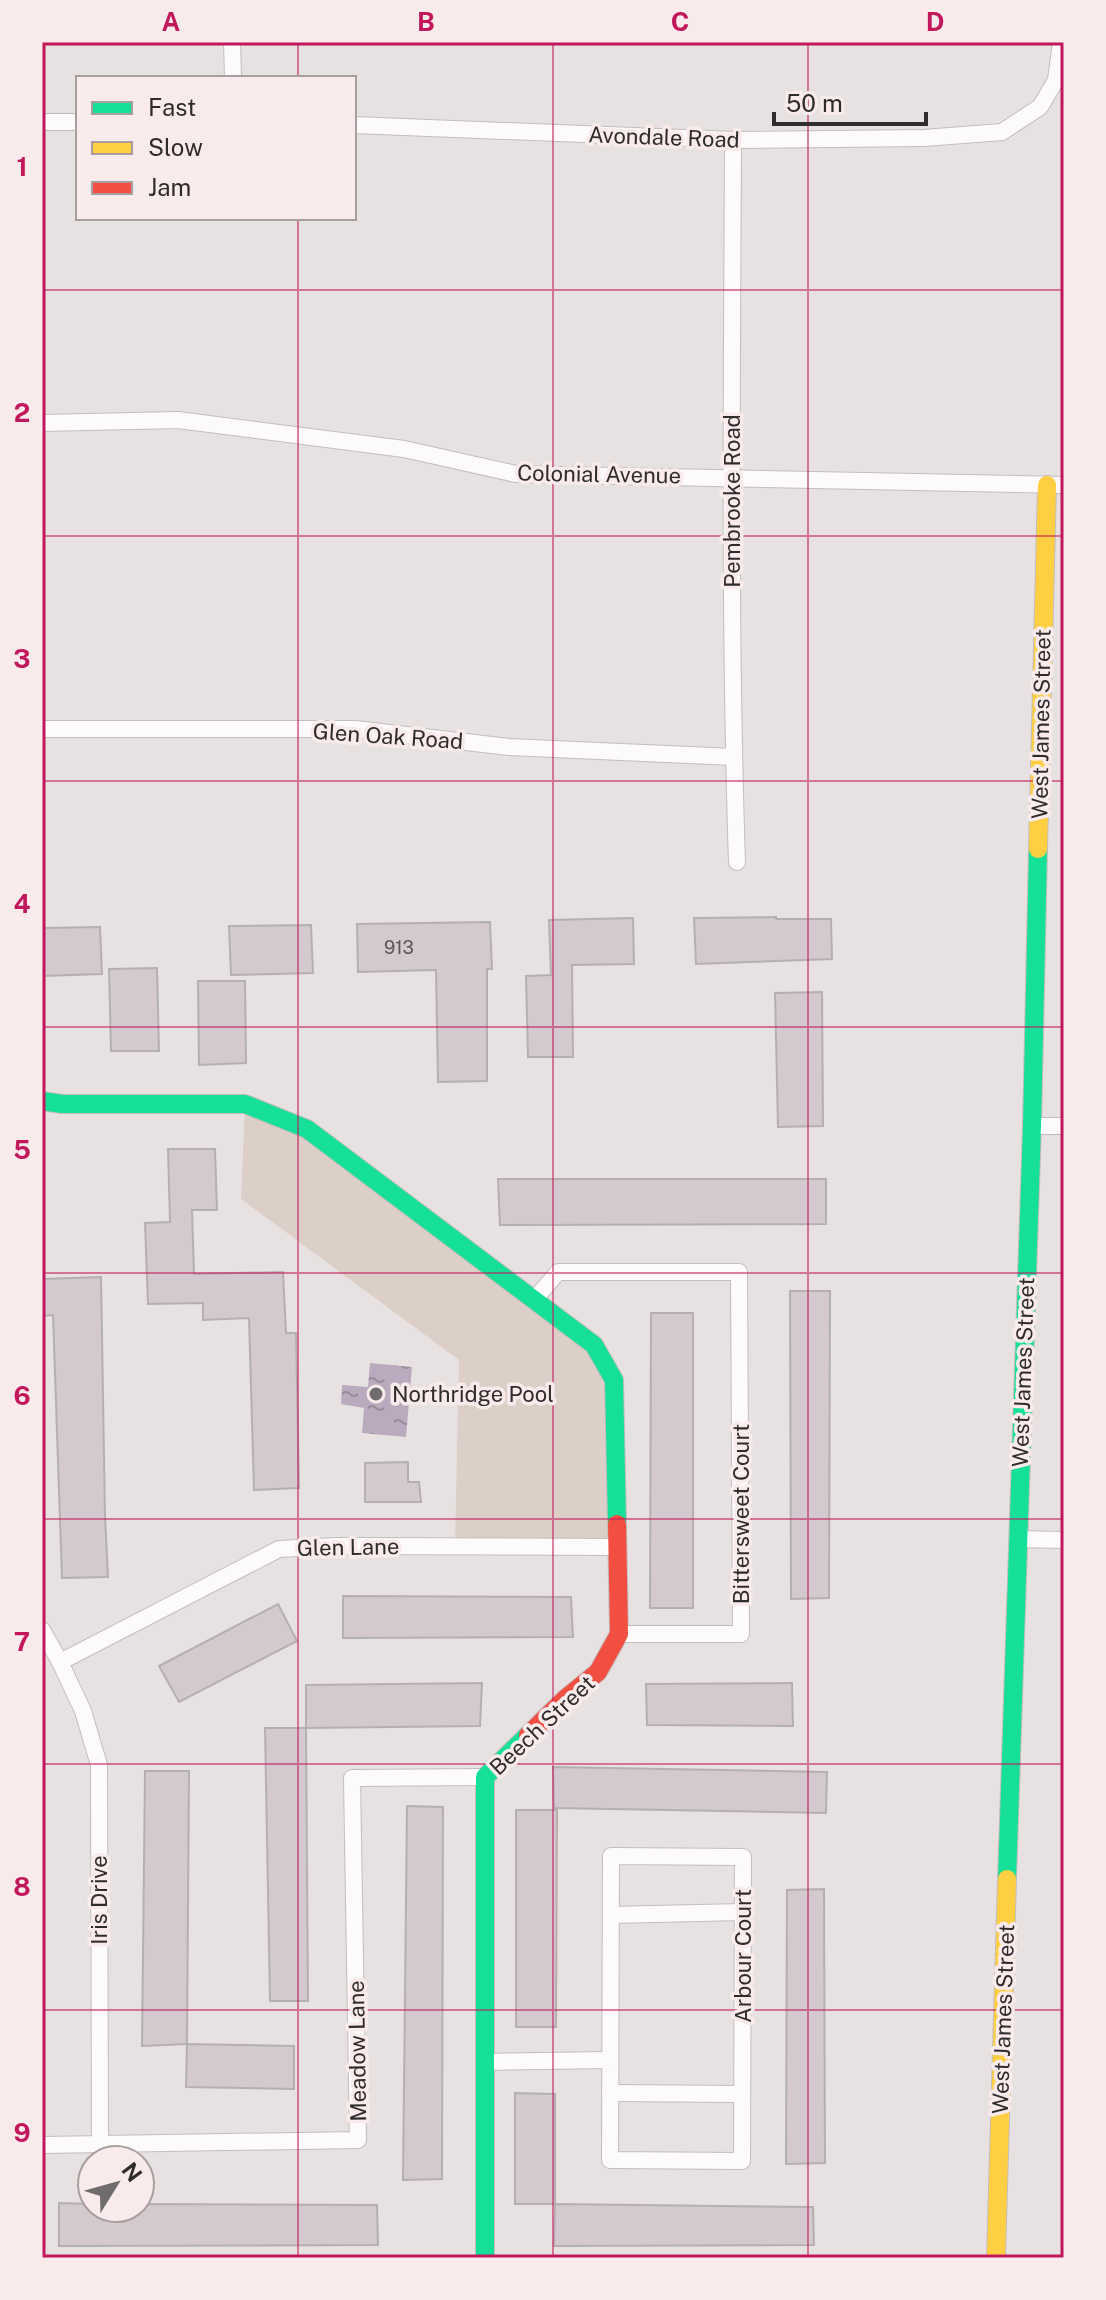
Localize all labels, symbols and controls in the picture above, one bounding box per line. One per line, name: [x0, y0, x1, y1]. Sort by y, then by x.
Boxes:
text: A: [162, 6, 181, 37]
text: B: [417, 6, 435, 37]
text: C: [671, 6, 689, 37]
text: D: [926, 6, 944, 37]
legend: [76, 76, 356, 220]
scale bar: [774, 76, 926, 126]
text: 50 m: [786, 89, 843, 117]
text: Fast: [148, 93, 196, 121]
street label: Avondale Road: [588, 121, 740, 153]
text: Slow: [148, 133, 203, 161]
text: 1: [16, 151, 28, 182]
text: Jam: [148, 173, 191, 201]
text: 2: [14, 397, 30, 428]
street label: Pembrooke Road: [719, 414, 745, 588]
street label: Colonial Avenue: [517, 460, 681, 488]
street label: West James Street: [1026, 629, 1056, 819]
text: 3: [13, 643, 31, 674]
street label: Glen Oak Road: [312, 718, 464, 754]
text: 4: [13, 888, 31, 919]
house number: 913: [384, 937, 414, 958]
text: 5: [13, 1134, 31, 1165]
street label: West James Street: [1007, 1277, 1039, 1467]
text: 6: [13, 1380, 31, 1411]
place label: Northridge Pool: [392, 1381, 554, 1407]
marker: Northridge Pool: [367, 1385, 385, 1403]
street label: Bittersweet Court: [728, 1424, 754, 1604]
street label: Glen Lane: [297, 1533, 399, 1561]
text: 7: [14, 1626, 30, 1657]
street label: Beech Street: [484, 1670, 600, 1780]
street label: Iris Drive: [86, 1855, 112, 1945]
text: 8: [13, 1871, 31, 1902]
street label: Arbour Court: [730, 1889, 756, 2023]
street label: West James Street: [987, 1924, 1019, 2114]
street label: Meadow Lane: [343, 1980, 371, 2122]
text: 9: [13, 2117, 31, 2148]
north arrow: [76, 2144, 156, 2224]
text: N: [116, 2157, 148, 2187]

